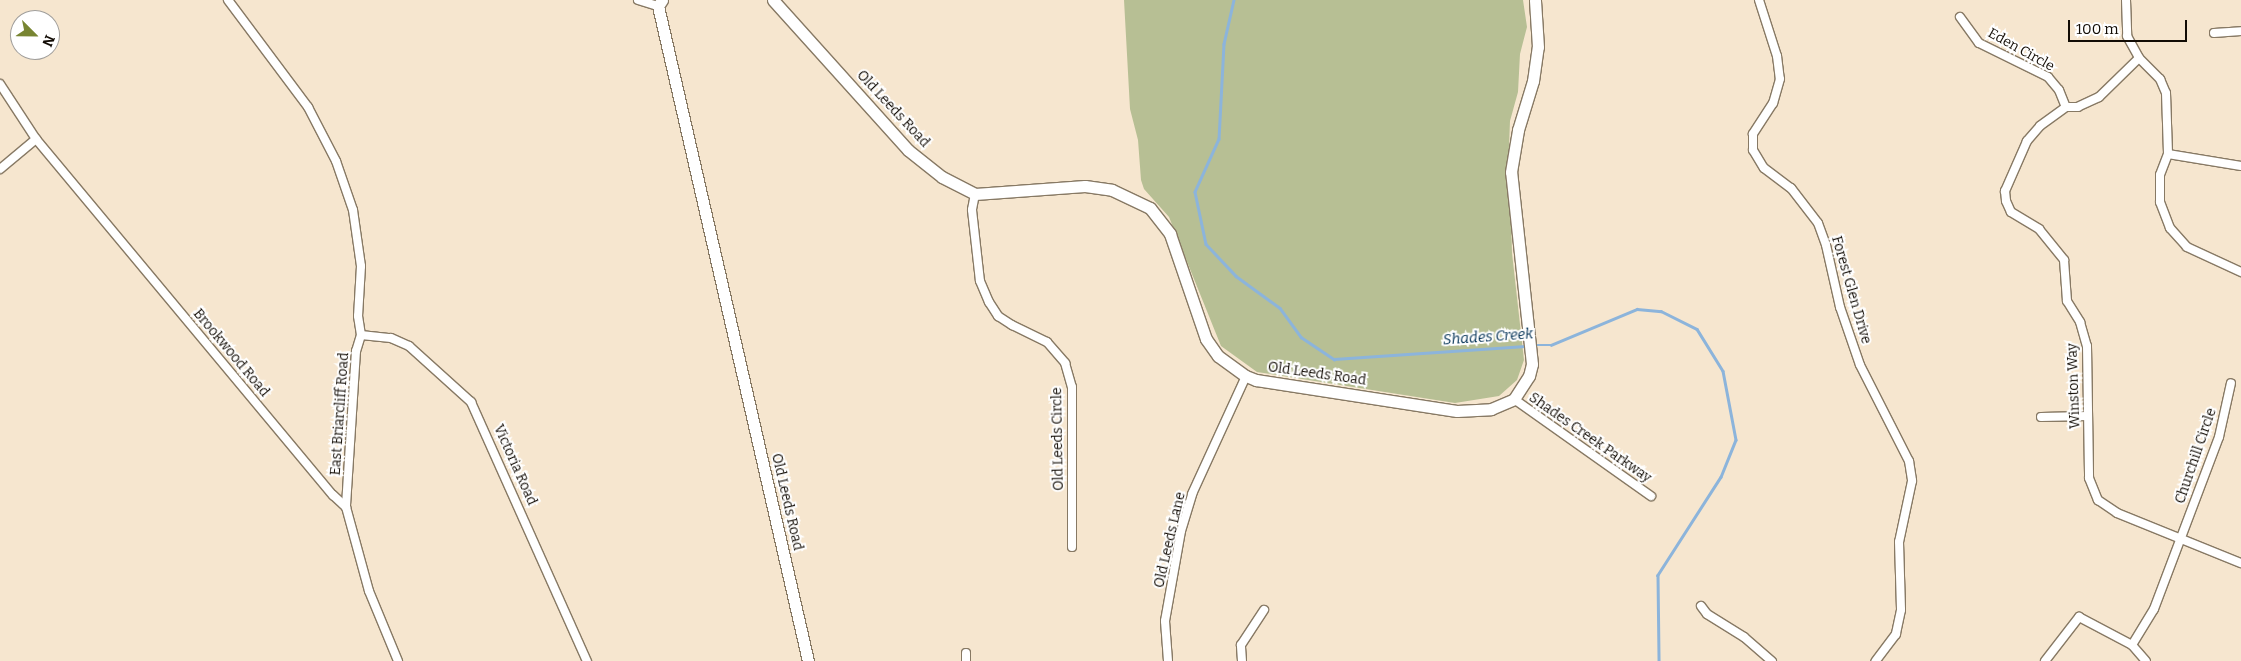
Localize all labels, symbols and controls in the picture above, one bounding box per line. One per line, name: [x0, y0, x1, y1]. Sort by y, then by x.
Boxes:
north arrow: [10, 10, 60, 60]
scale bar: [2071, 10, 2190, 42]
text: 100 m: [2076, 20, 2119, 38]
street label: Eden Circle: [1985, 25, 2057, 75]
text: N: [38, 32, 58, 49]
street label: Old Leeds Road: [853, 67, 933, 151]
street label: Forest Glen Drive: [1828, 234, 1874, 346]
street label: Brookwood Road: [189, 306, 273, 400]
water label: Shades Creek: [1442, 325, 1534, 349]
street label: Winston Way: [2064, 343, 2084, 429]
street label: East Briarcliff Road: [327, 352, 353, 476]
street label: Old Leeds Road: [1267, 359, 1367, 389]
street label: Old Leeds Circle: [1049, 387, 1067, 491]
street label: Shades Creek Parkway: [1526, 389, 1654, 487]
street label: Churchill Circle: [2172, 406, 2220, 506]
street label: Victoria Road: [490, 422, 540, 508]
street label: Old Leeds Road: [768, 452, 806, 552]
street label: Old Leeds Lane: [1151, 490, 1189, 590]

